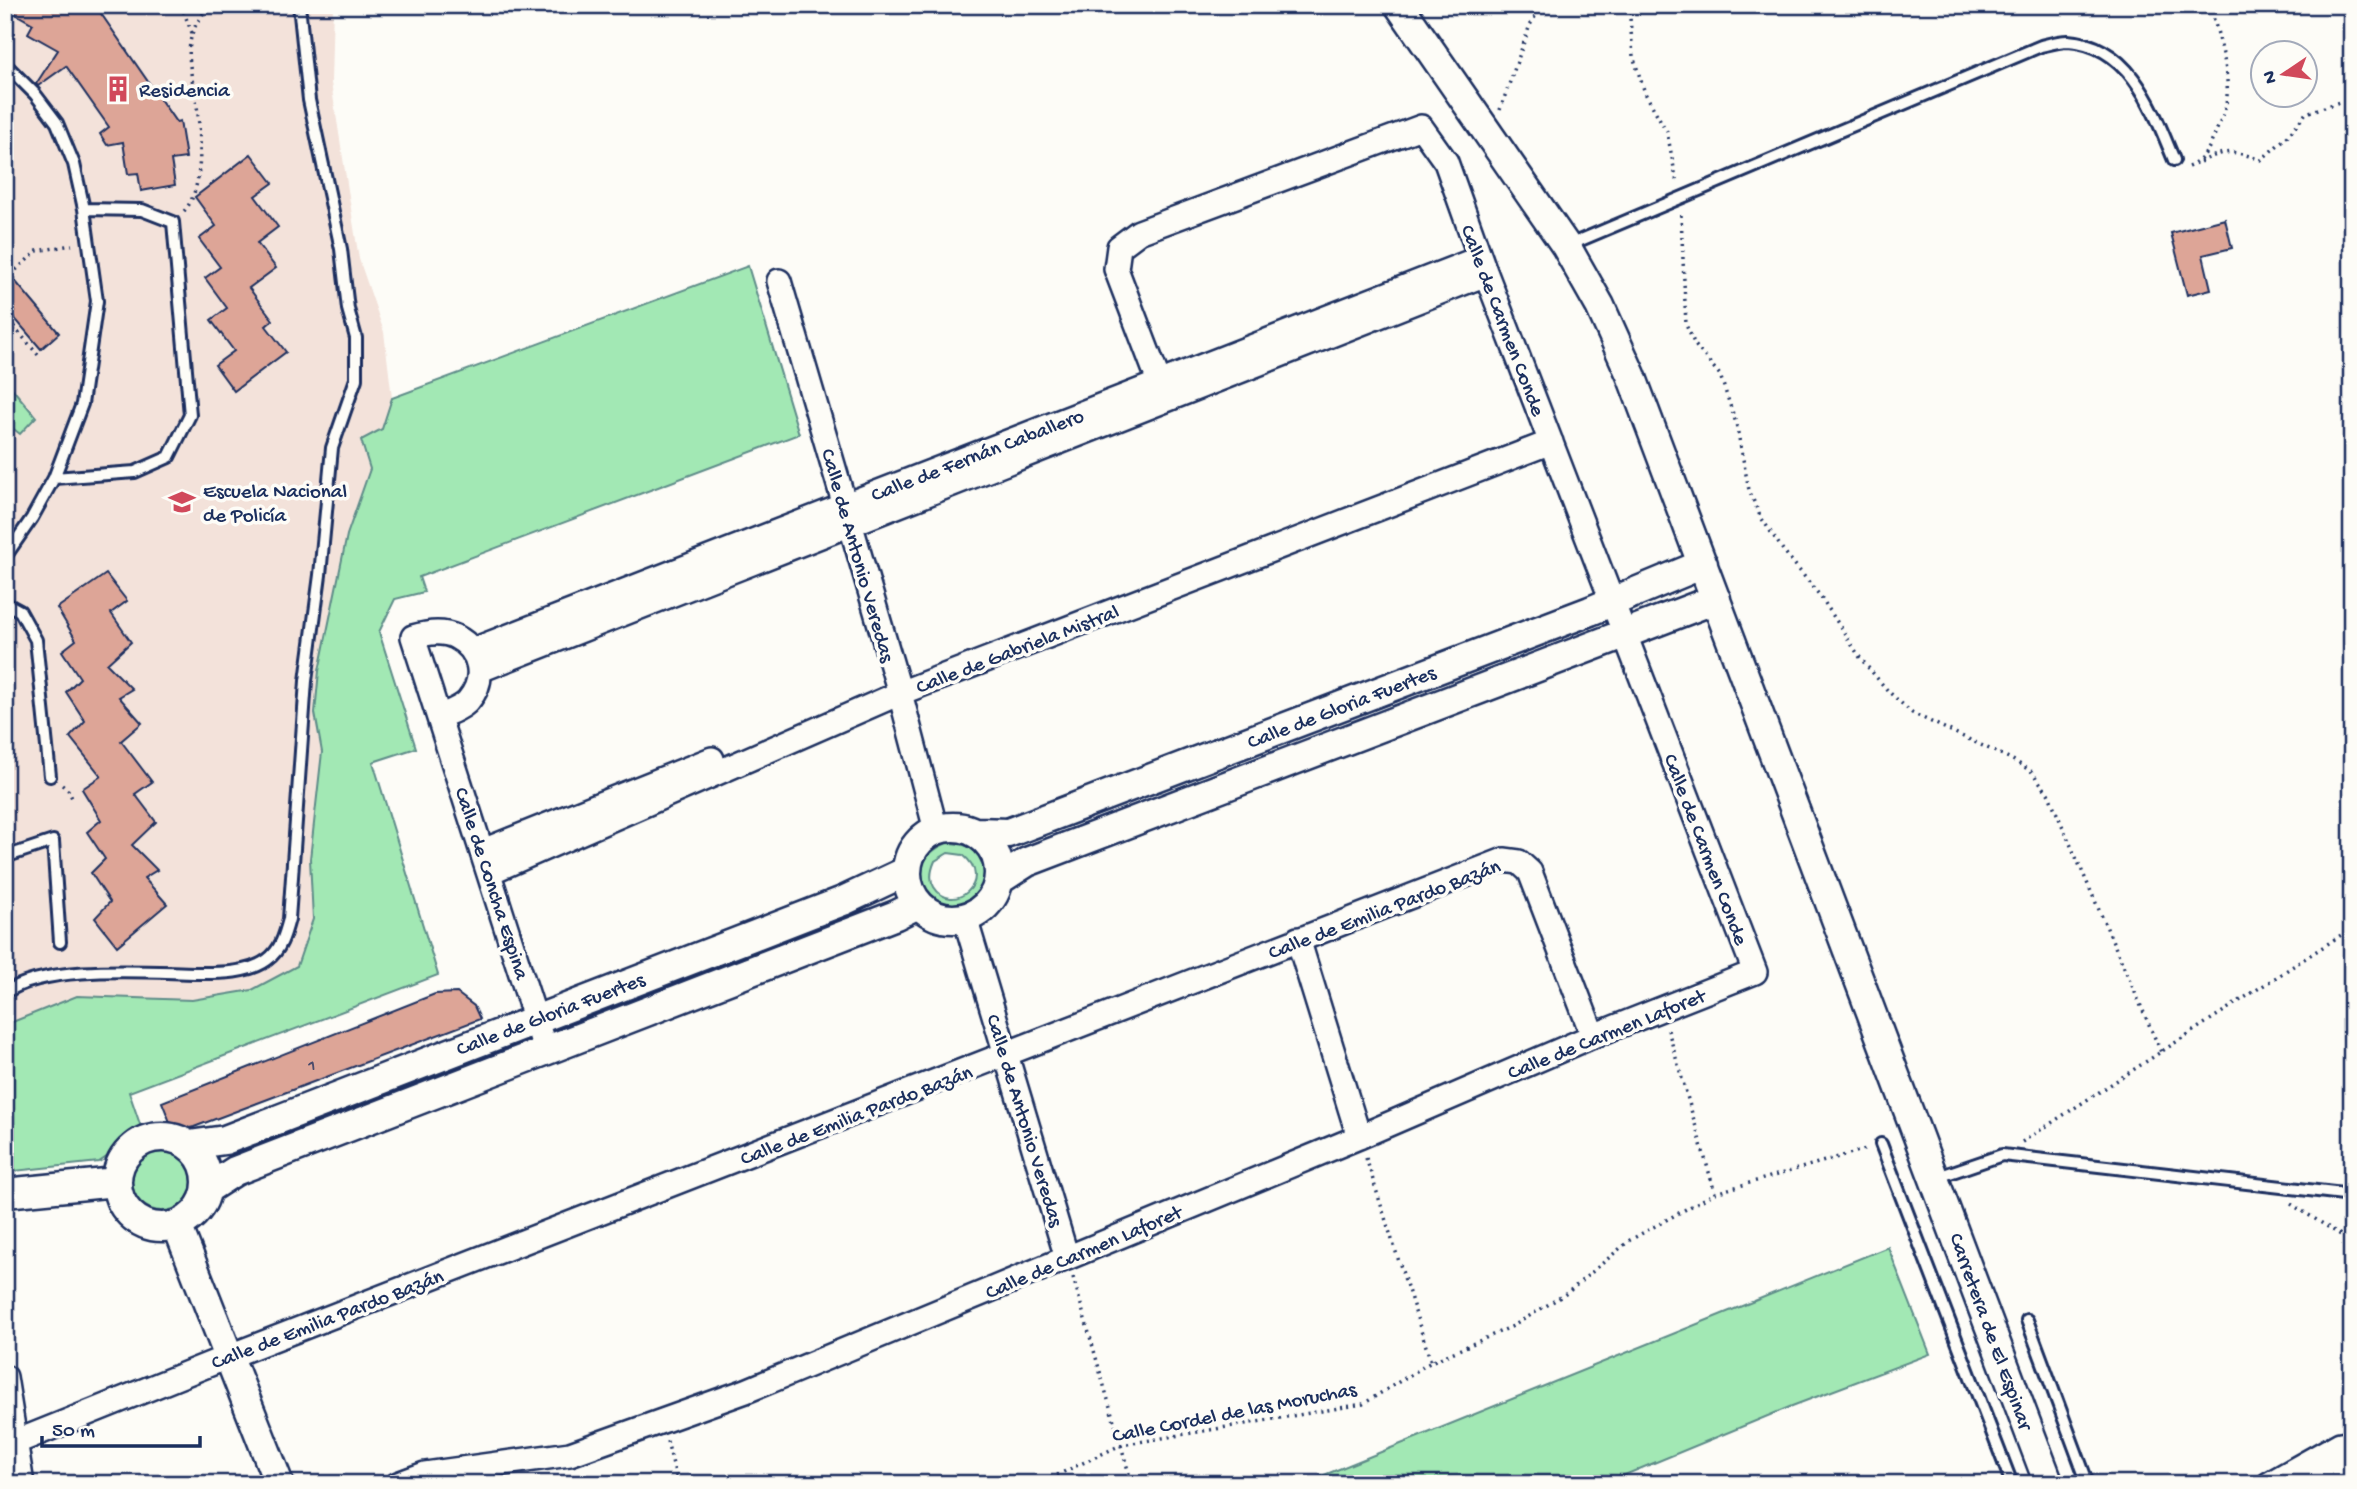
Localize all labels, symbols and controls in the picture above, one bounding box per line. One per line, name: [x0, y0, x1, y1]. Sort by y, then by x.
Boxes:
north arrow: [2248, 38, 2318, 108]
text: N: [2258, 68, 2283, 86]
building icon: Residencia: [103, 74, 133, 104]
place label: Residencia: [139, 80, 231, 105]
street label: Calle de Carmen Conde: [1453, 222, 1549, 421]
street label: Calle de Fernán Caballero: [868, 405, 1088, 509]
street label: Calle de Antonio Veredas: [813, 446, 898, 667]
place label: Escuela Nacional de Policía: [203, 481, 347, 530]
school or university icon: Escuela Nacional de Policía: [167, 487, 197, 517]
street label: Calle de Gabriela Mistral: [913, 601, 1123, 702]
street label: Calle de Gloria Fuertes: [1245, 661, 1441, 757]
street label: Calle de Carmen Conde: [1656, 751, 1752, 950]
street label: Calle de Concha Espina: [447, 785, 533, 985]
street label: Calle de Emilia Pardo Bazán: [1266, 855, 1505, 967]
street label: Calle de Gloria Fuertes: [454, 968, 650, 1064]
street label: Calle de Carmen Laforet: [1505, 984, 1712, 1087]
street label: Calle de Antonio Veredas: [978, 1012, 1067, 1232]
house number: 1: [307, 1056, 316, 1077]
street label: Calle de Emilia Pardo Bazán: [738, 1061, 977, 1173]
street label: Calle de Carmen Laforet: [982, 1201, 1189, 1307]
street label: Carretera de El Espinar: [1941, 1230, 2037, 1436]
street label: Calle de Emilia Pardo Bazán: [209, 1265, 448, 1377]
street label: Calle Cordel de las Moruchas: [1110, 1378, 1360, 1450]
scale bar: [42, 1405, 200, 1449]
text: 50 m: [52, 1420, 95, 1445]

